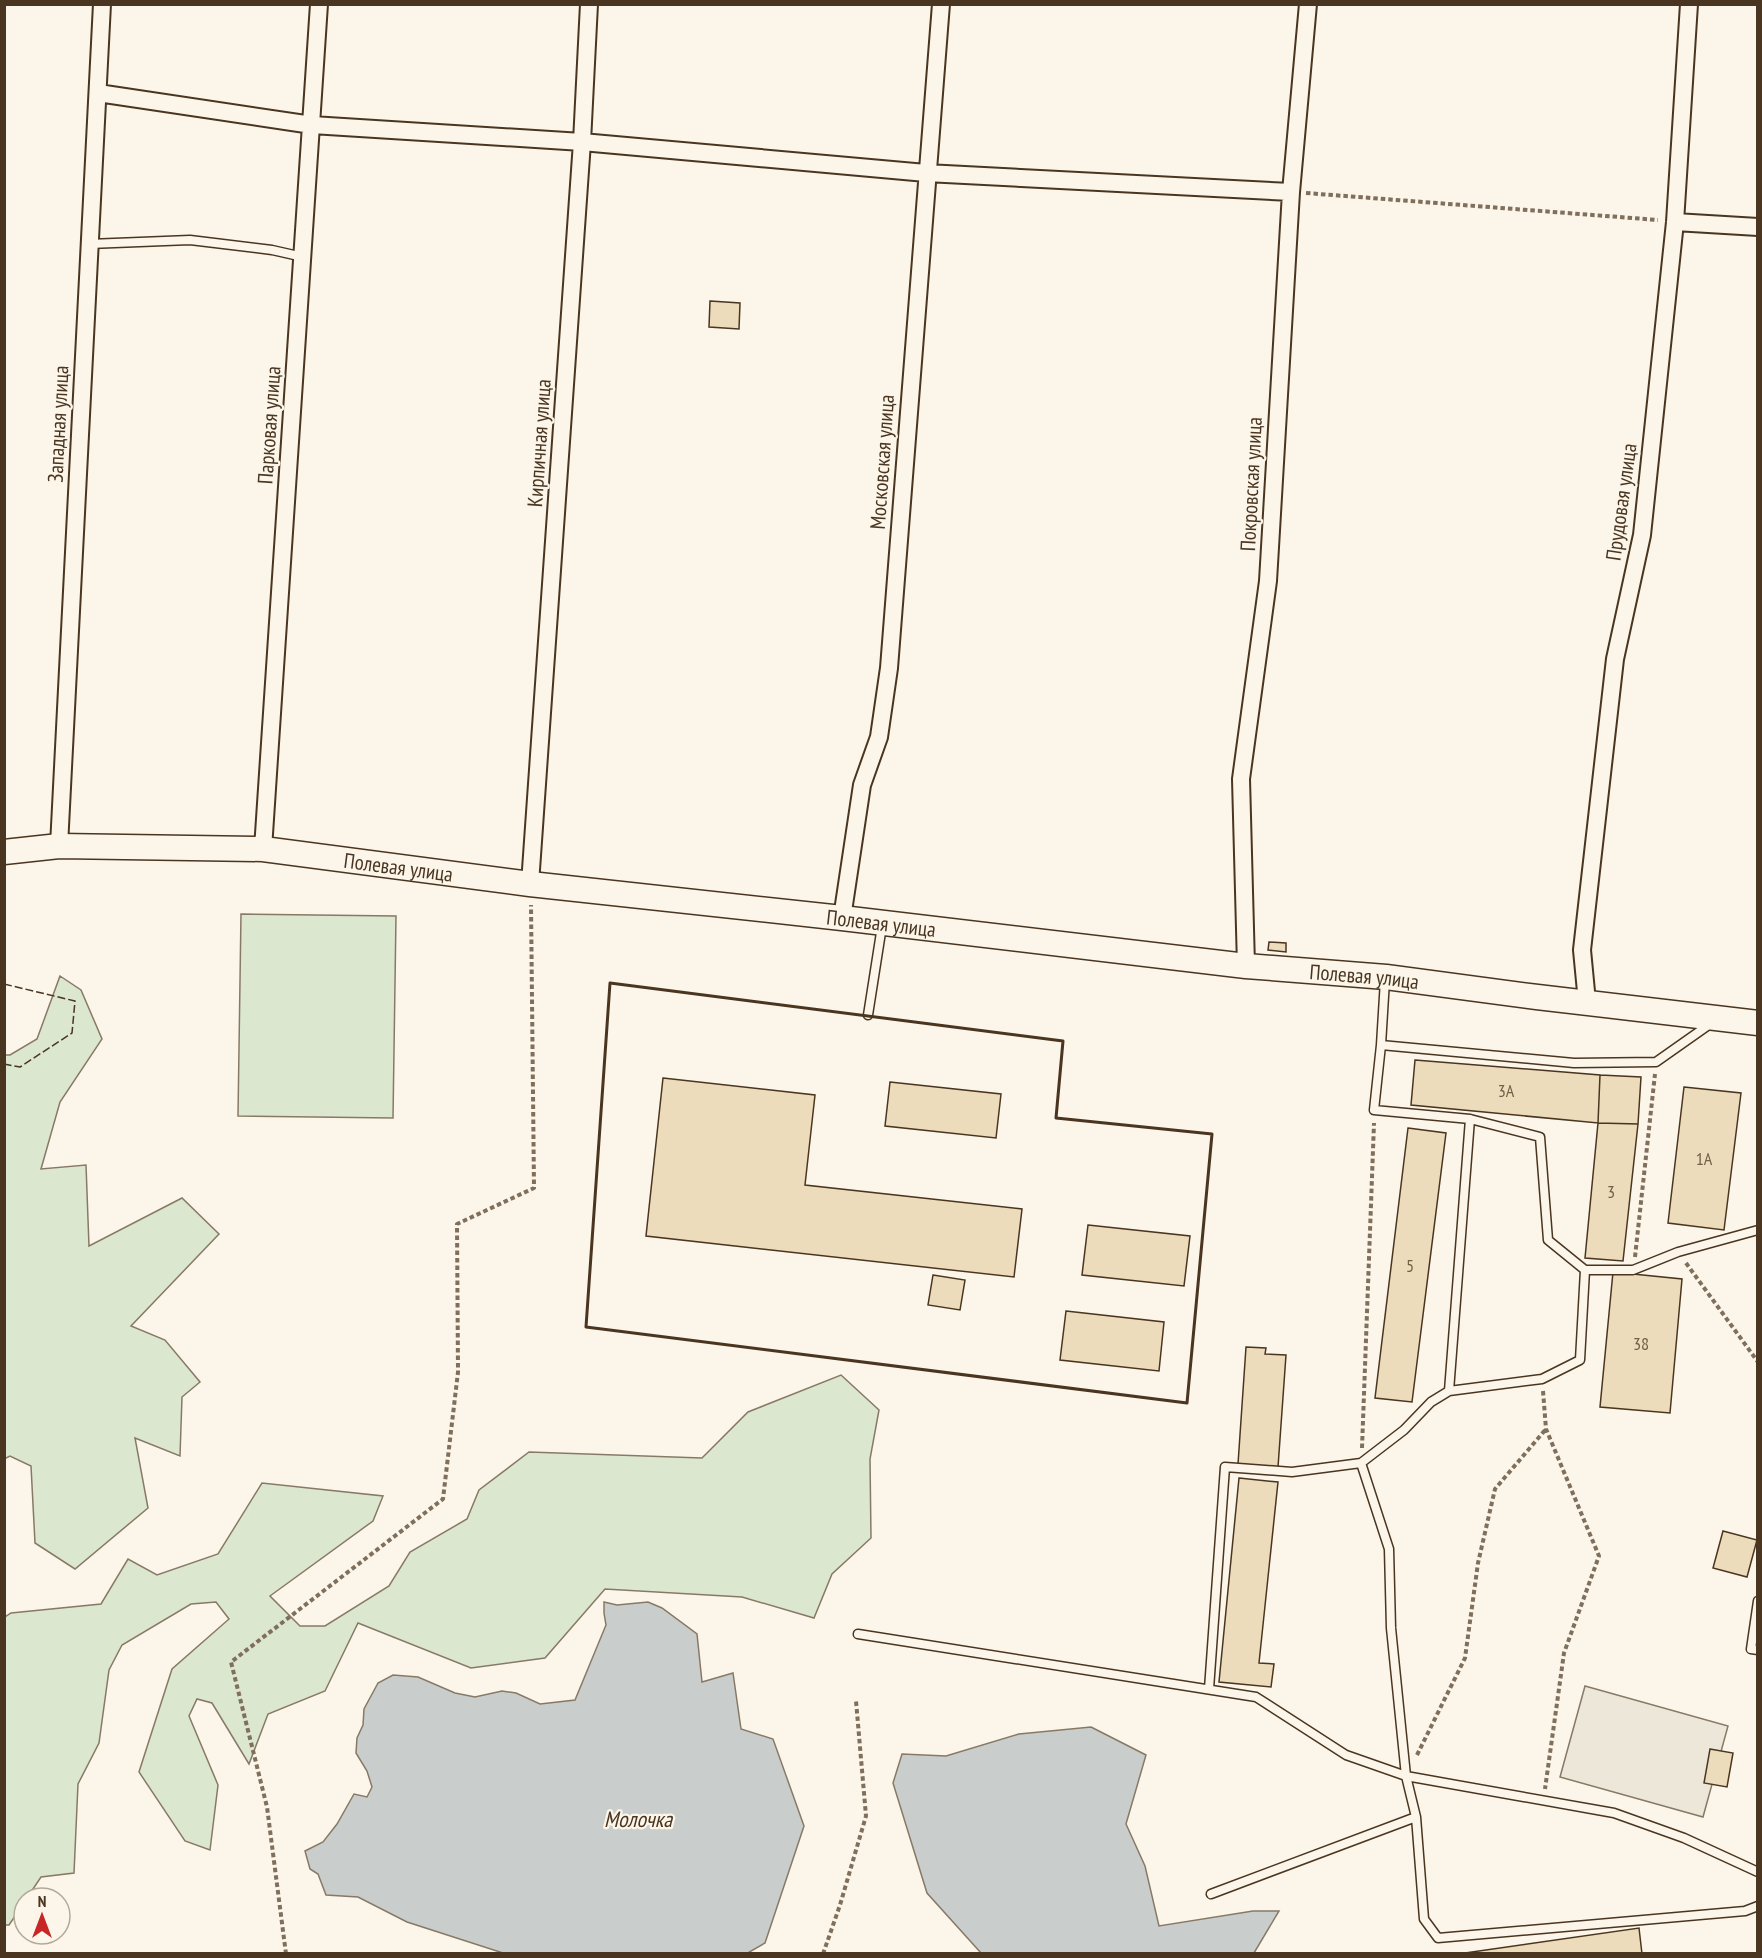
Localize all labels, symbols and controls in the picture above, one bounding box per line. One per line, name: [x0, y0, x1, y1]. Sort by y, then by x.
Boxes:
street label: Западная улица: [41, 365, 75, 483]
street label: Парковая улица: [251, 365, 287, 485]
street label: Кирпичная улица: [521, 378, 557, 508]
street label: Московская улица: [864, 394, 900, 530]
street label: Покровская улица: [1234, 416, 1268, 552]
street label: Прудовая улица: [1599, 442, 1643, 562]
street label: Полевая улица: [342, 846, 455, 887]
street label: Полевая улица: [825, 903, 937, 943]
street label: Полевая улица: [1308, 958, 1421, 995]
house number: 3А: [1498, 1079, 1515, 1102]
house number: 1А: [1696, 1147, 1713, 1170]
house number: 3: [1607, 1180, 1615, 1203]
house number: 5: [1406, 1254, 1414, 1277]
house number: 38: [1633, 1332, 1649, 1355]
water label: Молочка: [604, 1805, 673, 1833]
north arrow: [12, 1886, 72, 1946]
text: N: [38, 1891, 46, 1911]

